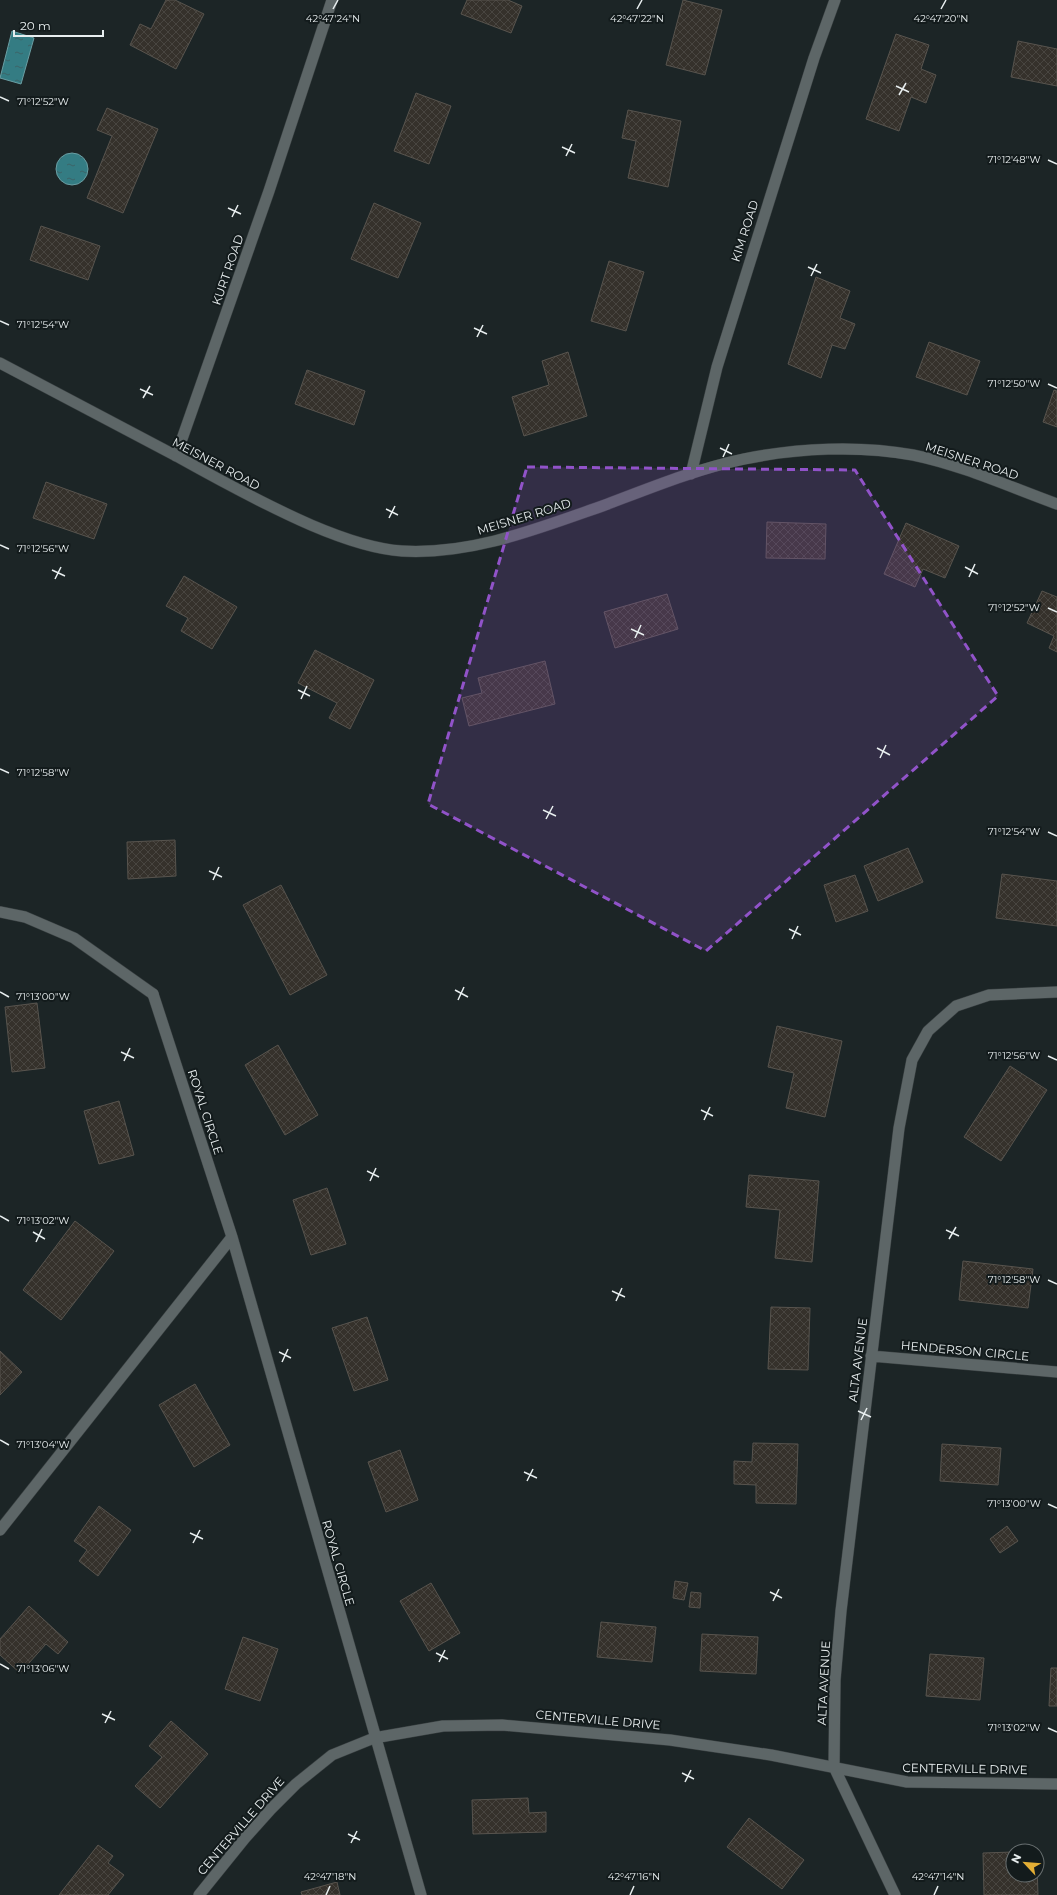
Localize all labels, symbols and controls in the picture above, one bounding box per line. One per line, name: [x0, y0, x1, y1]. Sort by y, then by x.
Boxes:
scale bar: [14, 12, 103, 38]
text: 42°47'24"N: [306, 12, 360, 25]
text: 42°47'22"N: [610, 12, 664, 25]
text: 42°47'20"N: [914, 12, 968, 25]
text: 20 m: [20, 18, 51, 33]
text: 71°12'52"W: [17, 95, 69, 108]
text: 71°12'48"W: [987, 153, 1041, 166]
street label: KIM ROAD: [728, 198, 762, 264]
street label: KURT ROAD: [208, 233, 247, 307]
text: 71°12'54"W: [17, 318, 69, 331]
text: 71°12'50"W: [988, 377, 1040, 390]
street label: MEISNER ROAD: [170, 434, 263, 493]
street label: MEISNER ROAD: [924, 438, 1021, 483]
street label: MEISNER ROAD: [475, 495, 573, 538]
text: 71°12'56"W: [17, 542, 69, 555]
text: 71°12'52"W: [988, 601, 1040, 614]
text: 71°12'58"W: [17, 766, 69, 779]
text: 71°12'54"W: [988, 825, 1040, 838]
text: 71°13'00"W: [16, 990, 70, 1003]
text: 71°12'56"W: [988, 1049, 1040, 1062]
street label: ROYAL CIRCLE: [185, 1067, 226, 1156]
text: 71°13'02"W: [17, 1214, 69, 1227]
text: 71°12'58"W: [988, 1273, 1040, 1286]
street label: ALTA AVENUE: [845, 1317, 870, 1403]
street label: HENDERSON CIRCLE: [900, 1337, 1030, 1364]
text: 71°13'04"W: [16, 1438, 70, 1451]
text: 71°13'00"W: [987, 1497, 1041, 1510]
street label: ROYAL CIRCLE: [319, 1518, 358, 1608]
street label: ALTA AVENUE: [814, 1640, 833, 1726]
text: 71°13'06"W: [17, 1662, 69, 1675]
street label: CENTERVILLE DRIVE: [535, 1707, 661, 1732]
text: 71°13'02"W: [988, 1721, 1040, 1734]
street label: CENTERVILLE DRIVE: [902, 1760, 1028, 1777]
street label: CENTERVILLE DRIVE: [194, 1773, 287, 1878]
north arrow: [1005, 1843, 1045, 1883]
text: N: [1008, 1852, 1024, 1866]
text: 42°47'18"N: [304, 1870, 356, 1883]
text: 42°47'16"N: [608, 1870, 660, 1883]
text: 42°47'14"N: [912, 1870, 964, 1883]

